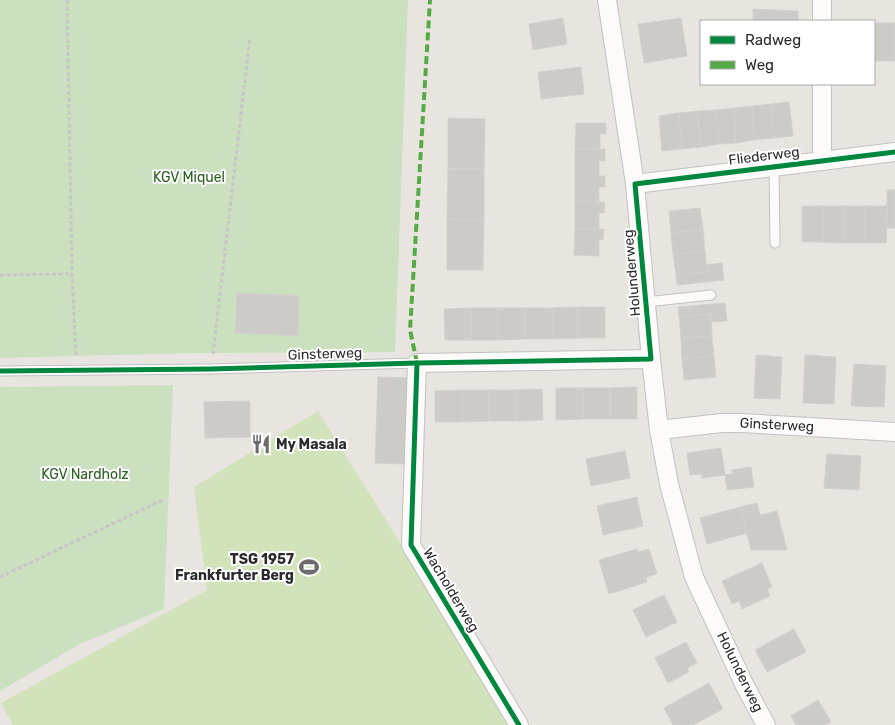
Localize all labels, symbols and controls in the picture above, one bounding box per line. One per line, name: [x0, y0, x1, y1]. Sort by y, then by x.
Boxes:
legend: [700, 20, 875, 85]
text: Radweg: [745, 31, 801, 49]
text: Weg: [745, 56, 774, 74]
street label: Fliederweg: [727, 143, 801, 169]
park label: KGV Miquel: [153, 169, 225, 186]
street label: Holunderweg: [620, 229, 644, 317]
street label: Ginsterweg: [288, 344, 362, 364]
street label: Ginsterweg: [739, 415, 815, 435]
restaurant icon: My Masala: [250, 433, 272, 455]
place label: My Masala: [276, 436, 347, 453]
park label: KGV Nardholz: [41, 466, 129, 483]
street label: Wacholderweg: [419, 545, 483, 635]
place label: TSG 1957 Frankfurter Berg: [175, 551, 294, 584]
sports icon: TSG 1957 Frankfurter Berg: [298, 556, 320, 578]
street label: Holunderweg: [713, 629, 767, 715]

